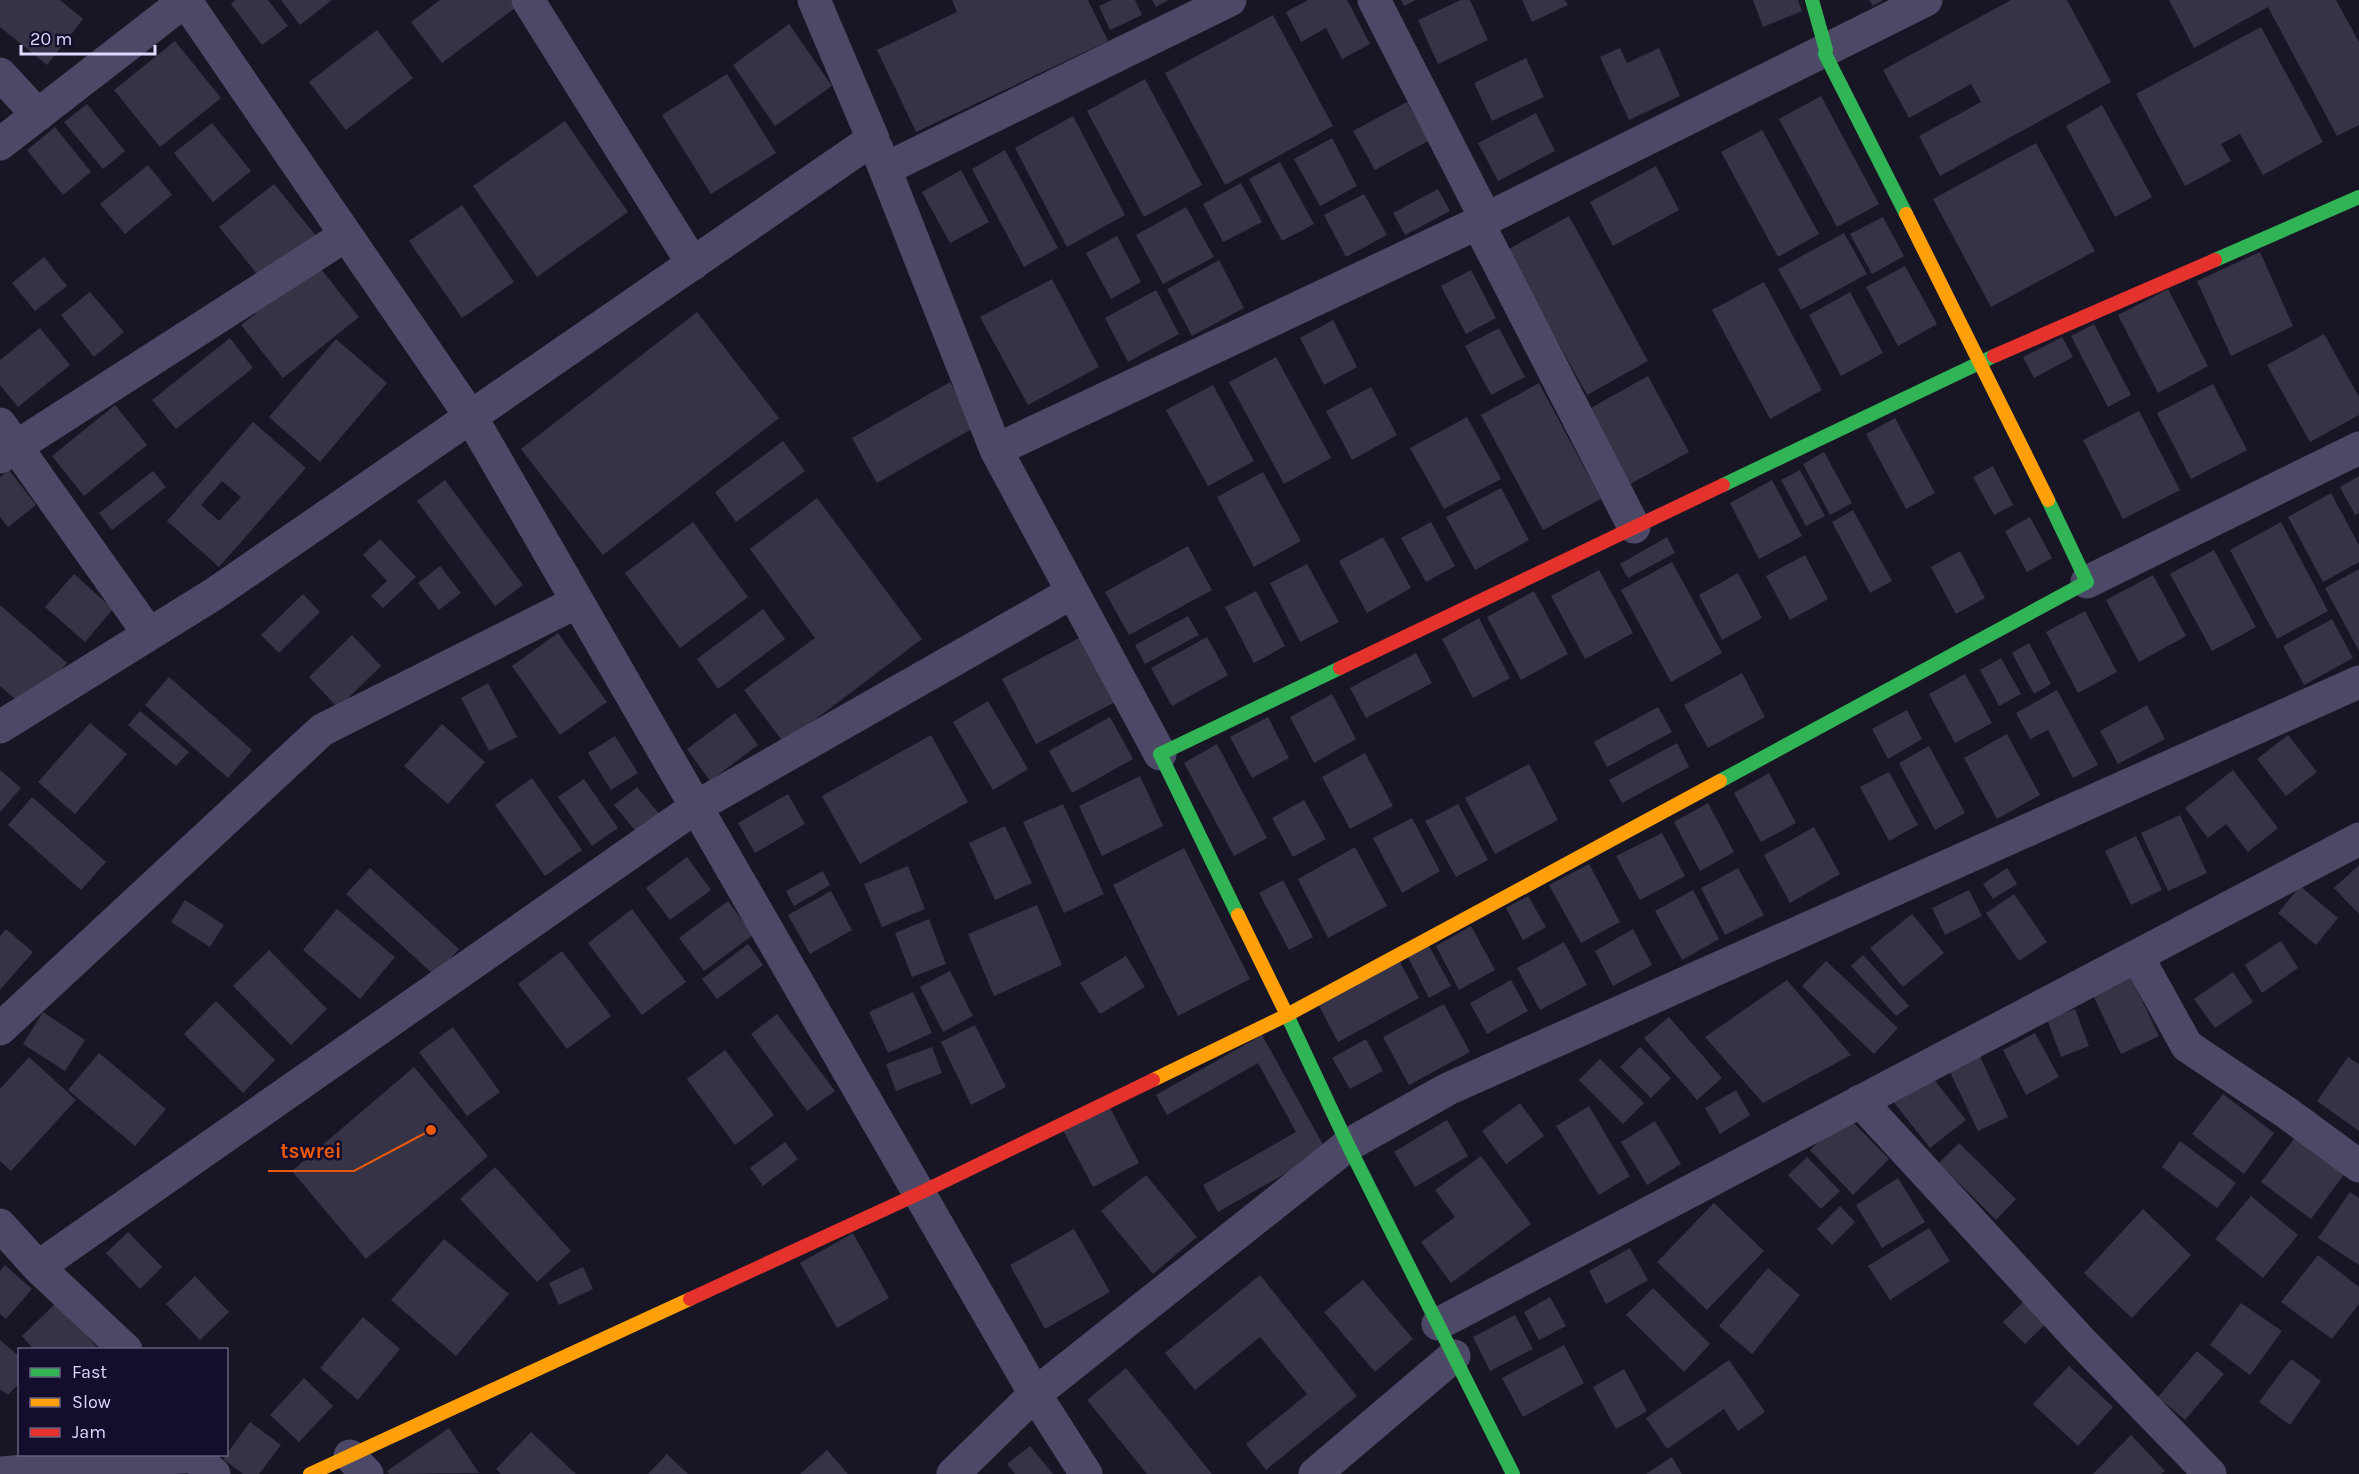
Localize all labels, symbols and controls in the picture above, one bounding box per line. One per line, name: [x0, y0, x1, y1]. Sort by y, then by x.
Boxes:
scale bar: [21, 18, 154, 56]
text: 20 m: [30, 28, 72, 50]
callout: tswrei: [268, 1132, 354, 1171]
text: tswrei: [280, 1139, 342, 1163]
legend: [18, 1348, 228, 1456]
text: Fast: [72, 1361, 107, 1383]
text: Slow: [72, 1391, 111, 1413]
text: Jam: [72, 1421, 106, 1443]

